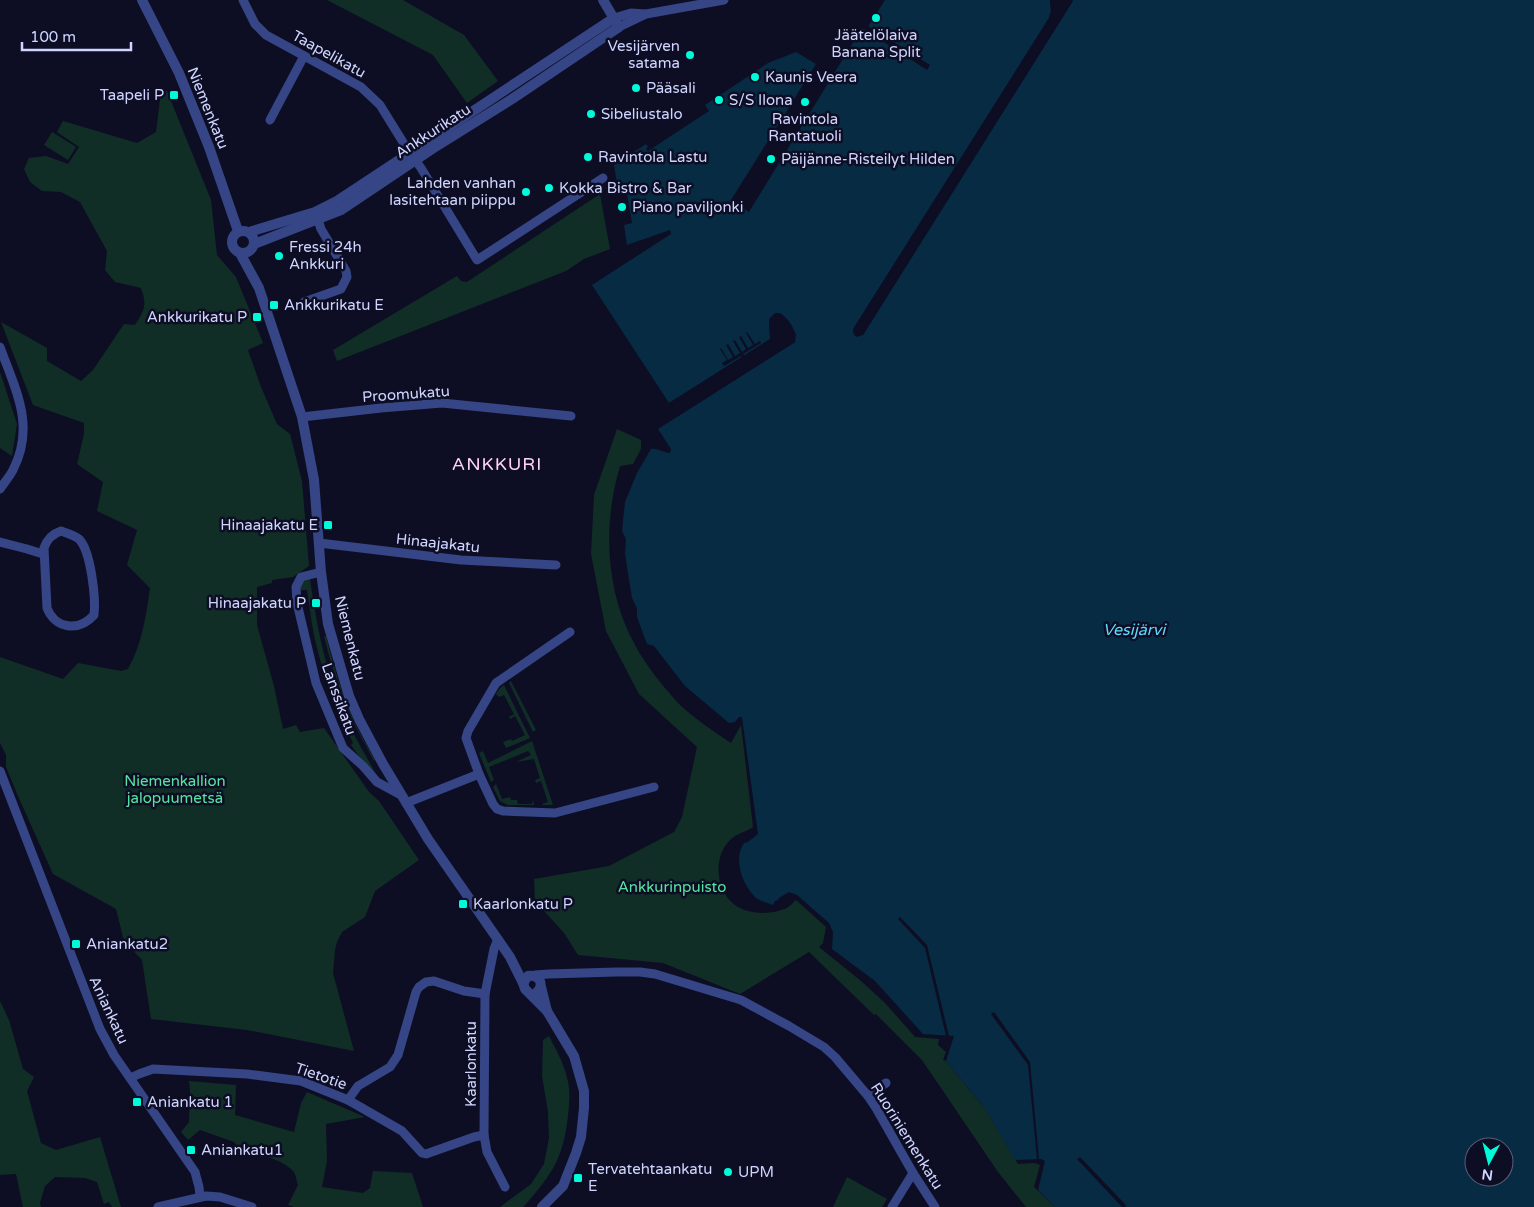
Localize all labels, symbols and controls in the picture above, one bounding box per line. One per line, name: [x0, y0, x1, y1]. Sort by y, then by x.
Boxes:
marker: Jäätelölaiva Banana Split: [870, 12, 882, 24]
scale bar: [22, 20, 131, 52]
street label: Taapelikatu: [289, 26, 369, 82]
place label: Jäätelölaiva Banana Split: [831, 26, 921, 61]
text: 100 m: [30, 28, 76, 46]
place label: Vesijärven satama: [608, 37, 680, 72]
marker: Vesijärven satama: [684, 49, 696, 61]
street label: Niemenkatu: [183, 64, 233, 152]
place label: Kaunis Veera: [765, 68, 857, 86]
marker: Kaunis Veera: [749, 71, 761, 83]
place label: Pääsali: [646, 79, 696, 97]
marker: Pääsali: [630, 82, 642, 94]
place label: Taapeli P: [100, 86, 164, 104]
marker: Taapeli P: [168, 89, 180, 101]
place label: S/S Ilona: [729, 91, 793, 109]
marker: S/S Ilona: [713, 94, 725, 106]
marker: Ravintola Rantatuoli: [799, 96, 811, 108]
street label: Ankkurikatu: [392, 100, 474, 162]
place label: Sibeliustalo: [601, 105, 683, 123]
marker: Sibeliustalo: [585, 108, 597, 120]
place label: Ravintola Rantatuoli: [768, 110, 842, 145]
place label: Ravintola Lastu: [598, 148, 708, 166]
place label: Päijänne-Risteilyt Hilden: [781, 150, 955, 168]
marker: Ravintola Lastu: [582, 151, 594, 163]
marker: Päijänne-Risteilyt Hilden: [765, 153, 777, 165]
place label: Lahden vanhan lasitehtaan piippu: [389, 174, 516, 209]
place label: Kokka Bistro & Bar: [559, 179, 692, 197]
marker: Kokka Bistro & Bar: [543, 182, 555, 194]
marker: Lahden vanhan lasitehtaan piippu: [520, 186, 532, 198]
place label: Piano paviljonki: [632, 198, 743, 216]
marker: Piano paviljonki: [616, 201, 628, 213]
place label: Fressi 24h Ankkuri: [289, 238, 362, 273]
marker: Fressi 24h Ankkuri: [273, 250, 285, 262]
place label: Ankkurikatu E: [284, 296, 384, 314]
marker: Ankkurikatu E: [268, 299, 280, 311]
place label: Ankkurikatu P: [147, 308, 247, 326]
marker: Ankkurikatu P: [251, 311, 263, 323]
street label: Proomukatu: [362, 382, 450, 406]
district label: ANKKURI: [452, 453, 542, 475]
place label: Hinaajakatu E: [220, 516, 318, 534]
marker: Hinaajakatu E: [322, 519, 334, 531]
street label: Hinaajakatu: [395, 530, 481, 556]
place label: Hinaajakatu P: [208, 594, 306, 612]
street label: Niemenkatu: [331, 594, 369, 682]
marker: Hinaajakatu P: [310, 597, 322, 609]
water label: Vesijärvi: [1103, 620, 1167, 640]
street label: Lanssikatu: [318, 660, 360, 738]
park label: Niemenkallion jalopuumetsä: [124, 772, 226, 807]
park label: Ankkurinpuisto: [618, 878, 726, 896]
place label: Kaarlonkatu P: [473, 895, 573, 913]
marker: Kaarlonkatu P: [457, 898, 469, 910]
place label: Aniankatu2: [86, 935, 168, 953]
marker: Aniankatu2: [70, 938, 82, 950]
street label: Aniankatu: [85, 973, 133, 1047]
street label: Kaarlonkatu: [462, 1021, 480, 1107]
street label: Tietotie: [293, 1059, 349, 1093]
street label: Ruoriniemenkatu: [867, 1079, 947, 1193]
place label: Aniankatu 1: [147, 1093, 233, 1111]
marker: Aniankatu 1: [131, 1096, 143, 1108]
north arrow: [1464, 1137, 1514, 1187]
place label: Aniankatu1: [201, 1141, 283, 1159]
marker: Aniankatu1: [185, 1144, 197, 1156]
place label: Tervatehtaankatu E: [588, 1160, 712, 1195]
place label: UPM: [738, 1163, 774, 1181]
text: N: [1481, 1165, 1494, 1184]
marker: UPM: [722, 1166, 734, 1178]
marker: Tervatehtaankatu E: [572, 1172, 584, 1184]

